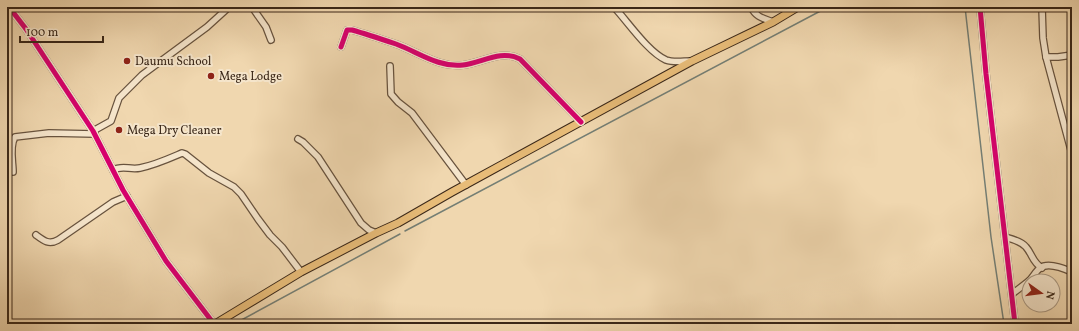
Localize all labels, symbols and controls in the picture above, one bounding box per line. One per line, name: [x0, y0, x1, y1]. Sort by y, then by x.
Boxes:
scale bar: [20, 18, 103, 44]
text: 100 m: [26, 25, 59, 41]
place label: Daumu School: [135, 54, 212, 70]
marker: Daumu School: [122, 56, 132, 66]
place label: Mega Lodge: [219, 69, 282, 85]
marker: Mega Lodge: [206, 71, 216, 81]
place label: Mega Dry Cleaner: [127, 123, 221, 139]
marker: Mega Dry Cleaner: [114, 125, 124, 135]
north arrow: [1021, 273, 1061, 313]
text: N: [1041, 289, 1057, 301]

